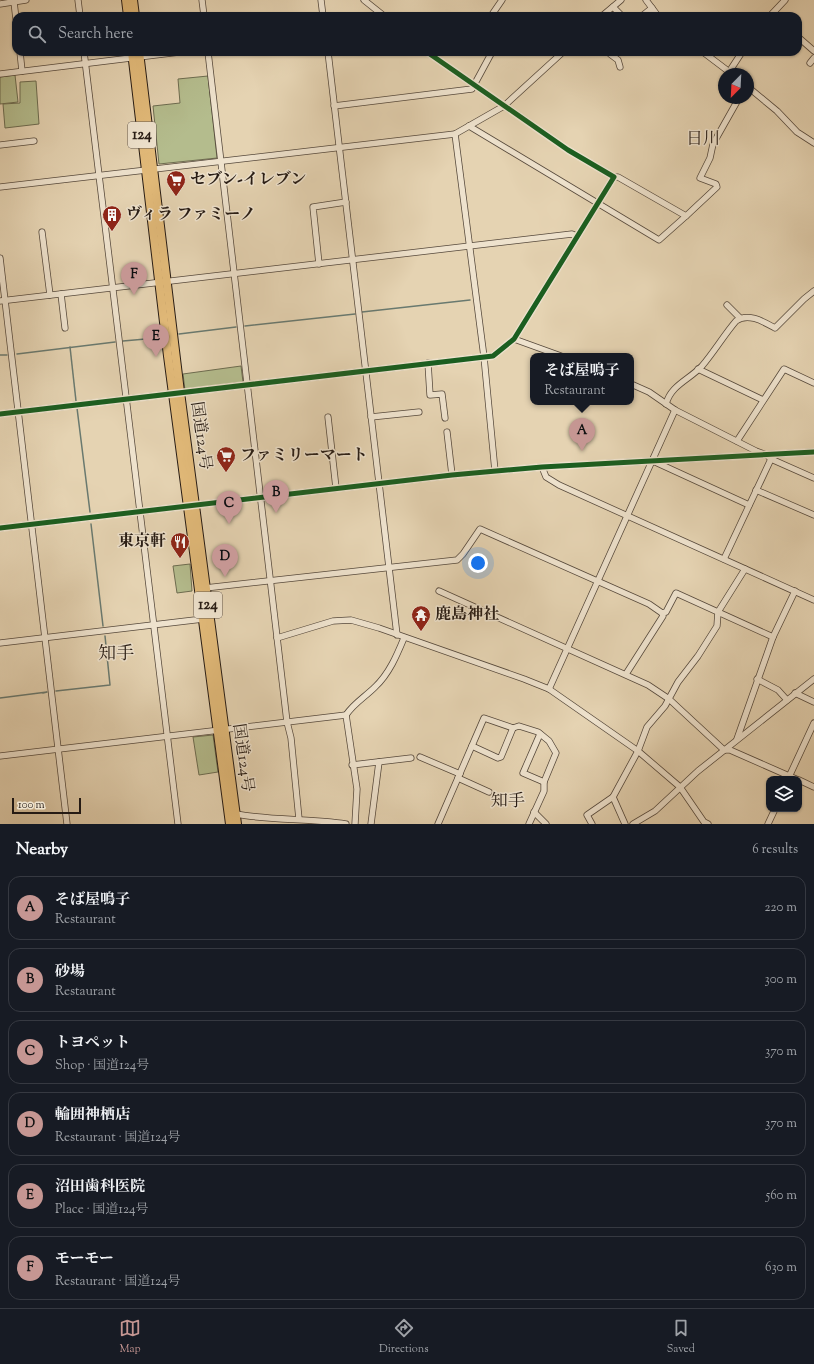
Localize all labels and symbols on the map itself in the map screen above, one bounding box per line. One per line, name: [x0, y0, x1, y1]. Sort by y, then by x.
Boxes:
north arrow: [718, 68, 754, 104]
road number: 124: [128, 122, 156, 148]
district label: 日川: [686, 128, 720, 152]
supermarket icon: セブン-イレブン: [165, 169, 187, 197]
place label: セブン-イレブン: [190, 169, 306, 192]
building icon: ヴィラ ファミーノ: [101, 204, 123, 232]
place label: ヴィラ ファミーノ: [126, 204, 256, 227]
pin: F: [121, 262, 147, 295]
pin: E: [143, 324, 169, 357]
street label: 国道124号: [184, 400, 216, 472]
pin: A: [569, 418, 595, 451]
supermarket icon: ファミリーマート: [215, 445, 237, 473]
place label: ファミリーマート: [240, 445, 368, 468]
pin: B: [263, 480, 289, 513]
pin: C: [216, 491, 242, 524]
place label: 東京軒: [118, 531, 166, 554]
restaurant icon: 東京軒: [169, 531, 191, 559]
pin: D: [212, 544, 238, 577]
your location: [468, 553, 488, 573]
road number: 124: [194, 592, 222, 618]
temple icon: 鹿島神社: [410, 604, 432, 632]
place label: 鹿島神社: [435, 604, 499, 627]
district label: 知手: [98, 642, 134, 668]
street label: 国道124号: [226, 722, 258, 794]
district label: 知手: [491, 790, 525, 814]
scale bar: [12, 796, 81, 815]

